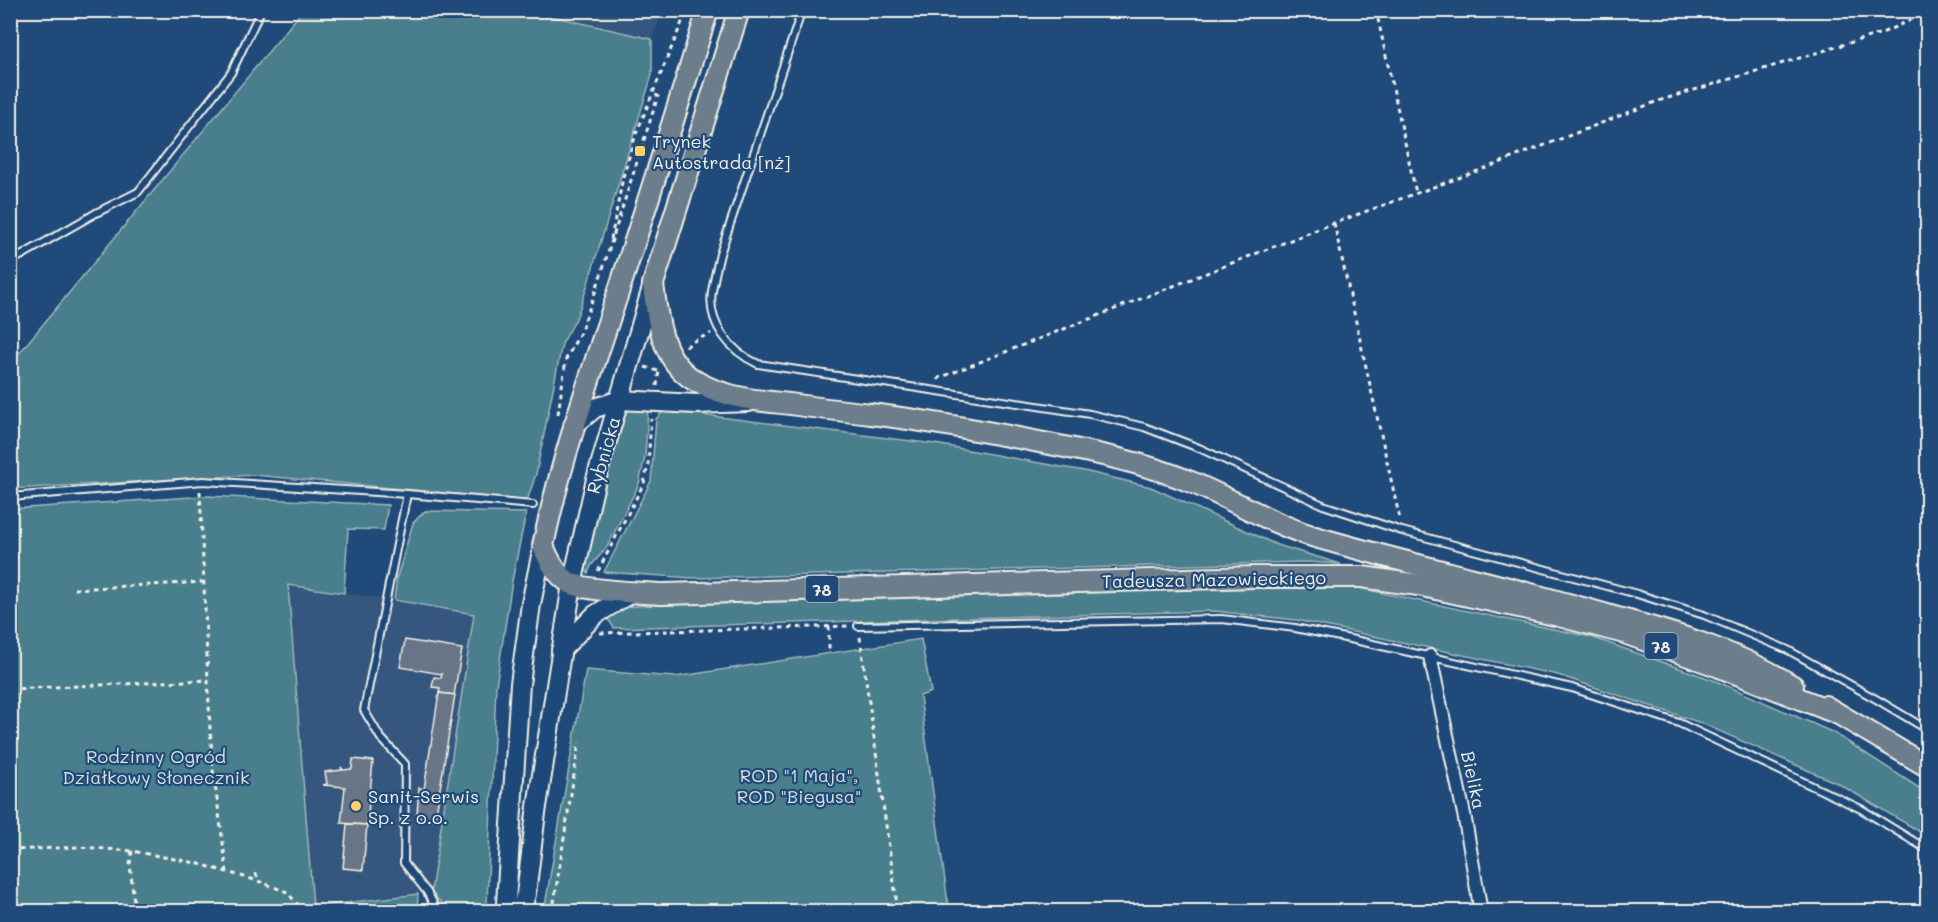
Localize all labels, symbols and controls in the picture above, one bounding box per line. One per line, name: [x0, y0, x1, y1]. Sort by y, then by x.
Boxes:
place label: Trynek Autostrada [nż]: [652, 129, 790, 174]
marker: Trynek Autostrada [nż]: [633, 144, 647, 158]
street label: Rybnicka: [581, 414, 625, 496]
street label: Tadeusza Mazowieckiego: [1102, 565, 1327, 593]
road number: 78: [806, 576, 838, 602]
road number: 78: [1644, 633, 1678, 659]
park label: Rodzinny Ogród Działkowy Słonecznik: [62, 744, 250, 789]
street label: Bielika: [1456, 749, 1492, 811]
park label: ROD "1 Maja", ROD "Biegusa": [737, 763, 861, 808]
place label: Sanit-Serwis Sp. z o.o.: [368, 784, 479, 829]
marker: Sanit-Serwis Sp. z o.o.: [349, 799, 363, 813]

